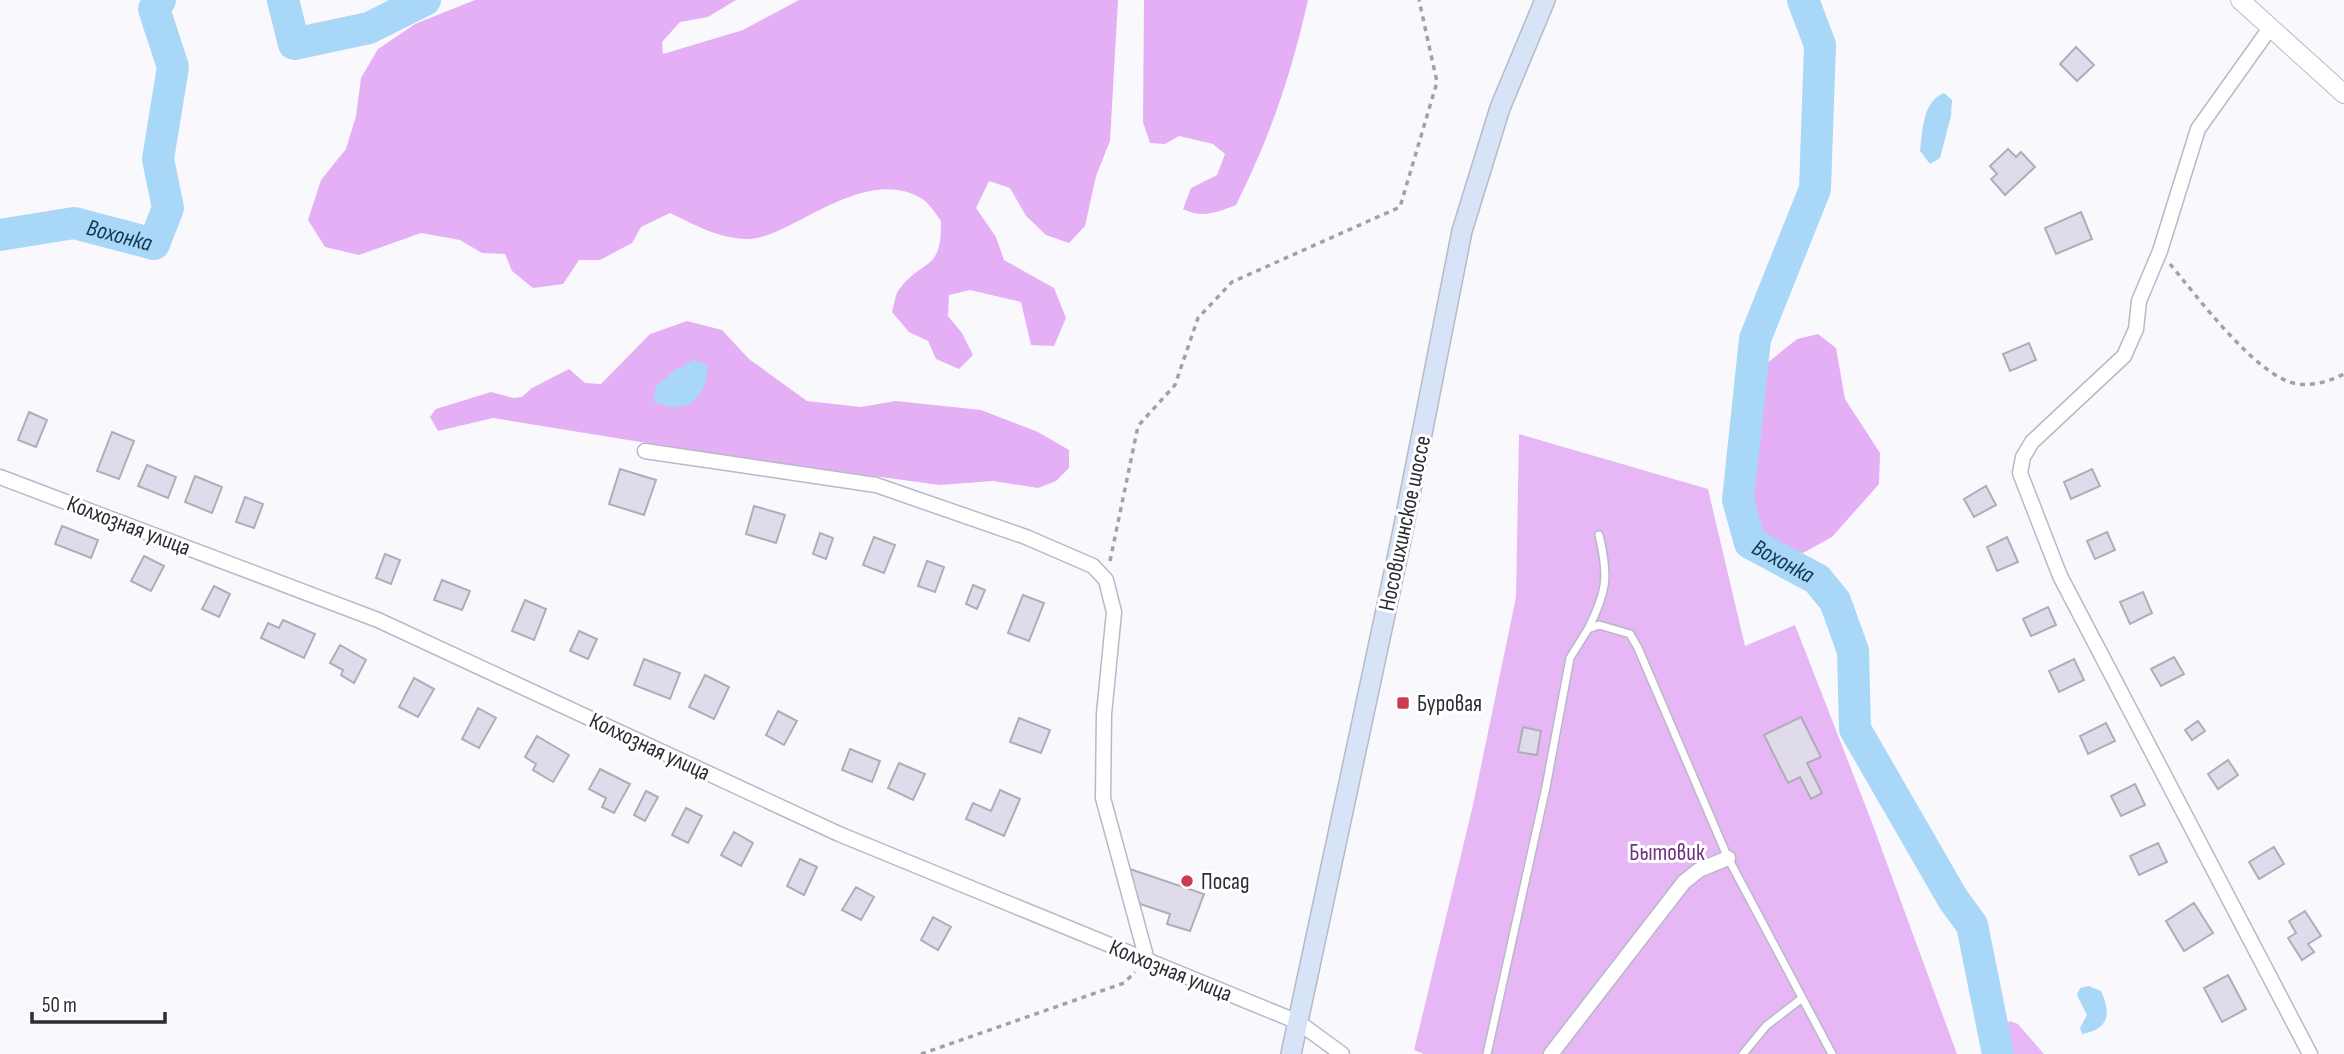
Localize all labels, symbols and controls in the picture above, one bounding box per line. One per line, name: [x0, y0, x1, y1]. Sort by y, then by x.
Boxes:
water label: Вохонка: [84, 213, 155, 258]
street label: Носовихинское шоссе: [1373, 433, 1437, 613]
street label: Колхозная улица: [63, 490, 194, 562]
water label: Вохонка: [1747, 533, 1819, 590]
place label: Буровая: [1417, 690, 1482, 718]
marker: Буровая: [1395, 695, 1411, 711]
street label: Колхозная улица: [585, 707, 714, 787]
park label: Бытовик: [1629, 839, 1705, 867]
place label: Посад: [1201, 868, 1249, 896]
marker: Посад: [1179, 873, 1195, 889]
street label: Колхозная улица: [1105, 934, 1236, 1008]
scale bar: [32, 981, 164, 1025]
text: 50 m: [42, 993, 77, 1018]

